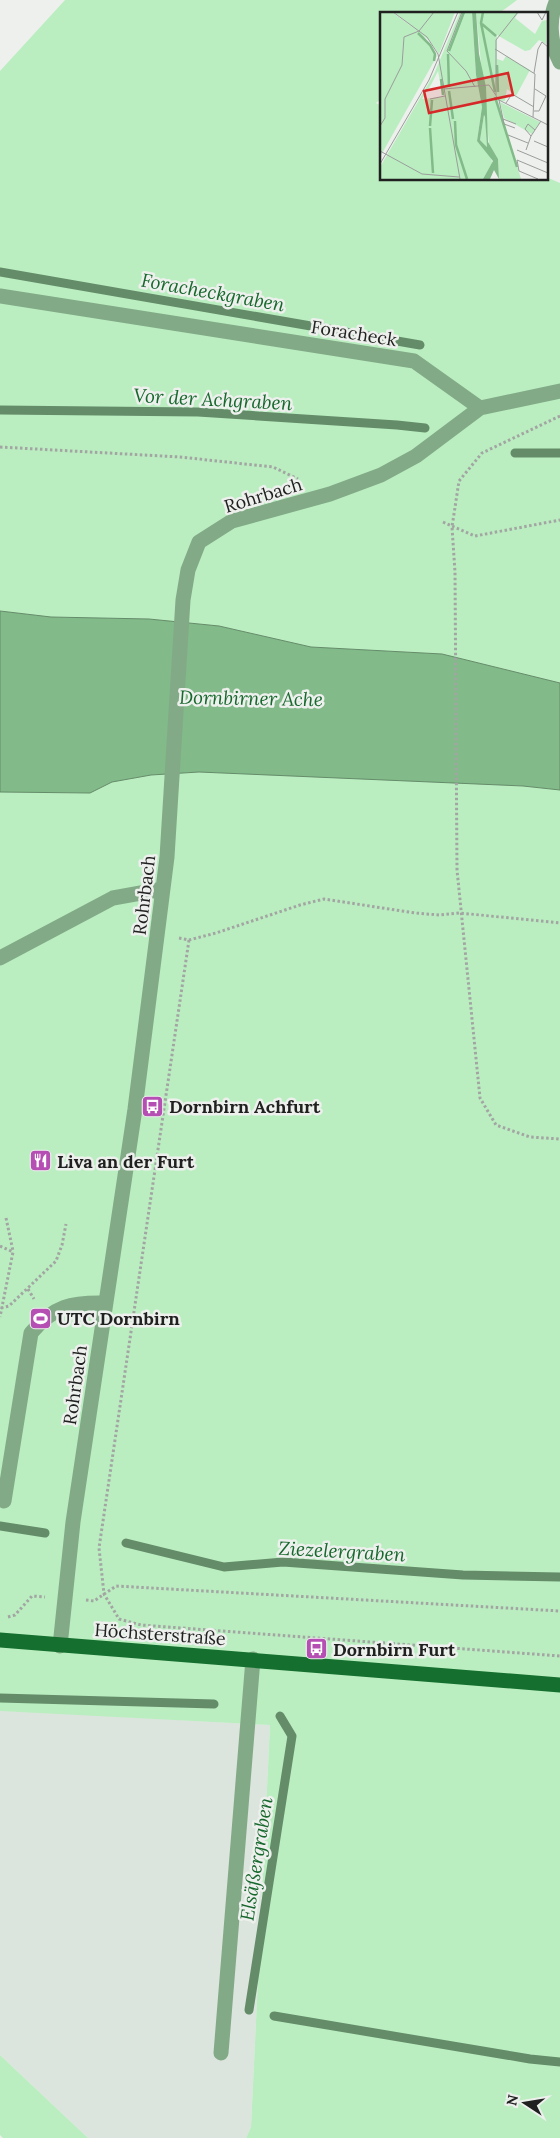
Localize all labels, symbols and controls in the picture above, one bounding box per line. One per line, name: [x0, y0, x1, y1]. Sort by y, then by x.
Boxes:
inset map: [380, 12, 548, 180]
water label: Foracheckgraben: [139, 268, 287, 316]
street label: Foracheck: [310, 315, 399, 351]
water label: Vor der Achgraben: [133, 383, 293, 415]
street label: Rohrbach: [221, 472, 305, 518]
water label: Dornbirner Ache: [179, 685, 323, 711]
street label: Rohrbach: [128, 854, 160, 936]
bus stop icon: Dornbirn Achfurt: [141, 1094, 165, 1118]
place label: Dornbirn Achfurt: [169, 1095, 321, 1118]
restaurant icon: Liva an der Furt: [29, 1149, 53, 1173]
place label: Liva an der Furt: [57, 1150, 195, 1173]
sports icon: UTC Dornbirn: [29, 1306, 53, 1330]
place label: UTC Dornbirn: [57, 1307, 180, 1330]
street label: Rohrbach: [58, 1343, 92, 1426]
water label: Ziezelergraben: [278, 1536, 406, 1566]
street label: Höchsterstraße: [94, 1618, 227, 1650]
bus stop icon: Dornbirn Furt: [305, 1637, 329, 1661]
place label: Dornbirn Furt: [333, 1638, 456, 1661]
water label: Elsäßergraben: [234, 1795, 278, 1923]
north arrow: [500, 2078, 550, 2128]
text: N: [502, 2093, 522, 2107]

